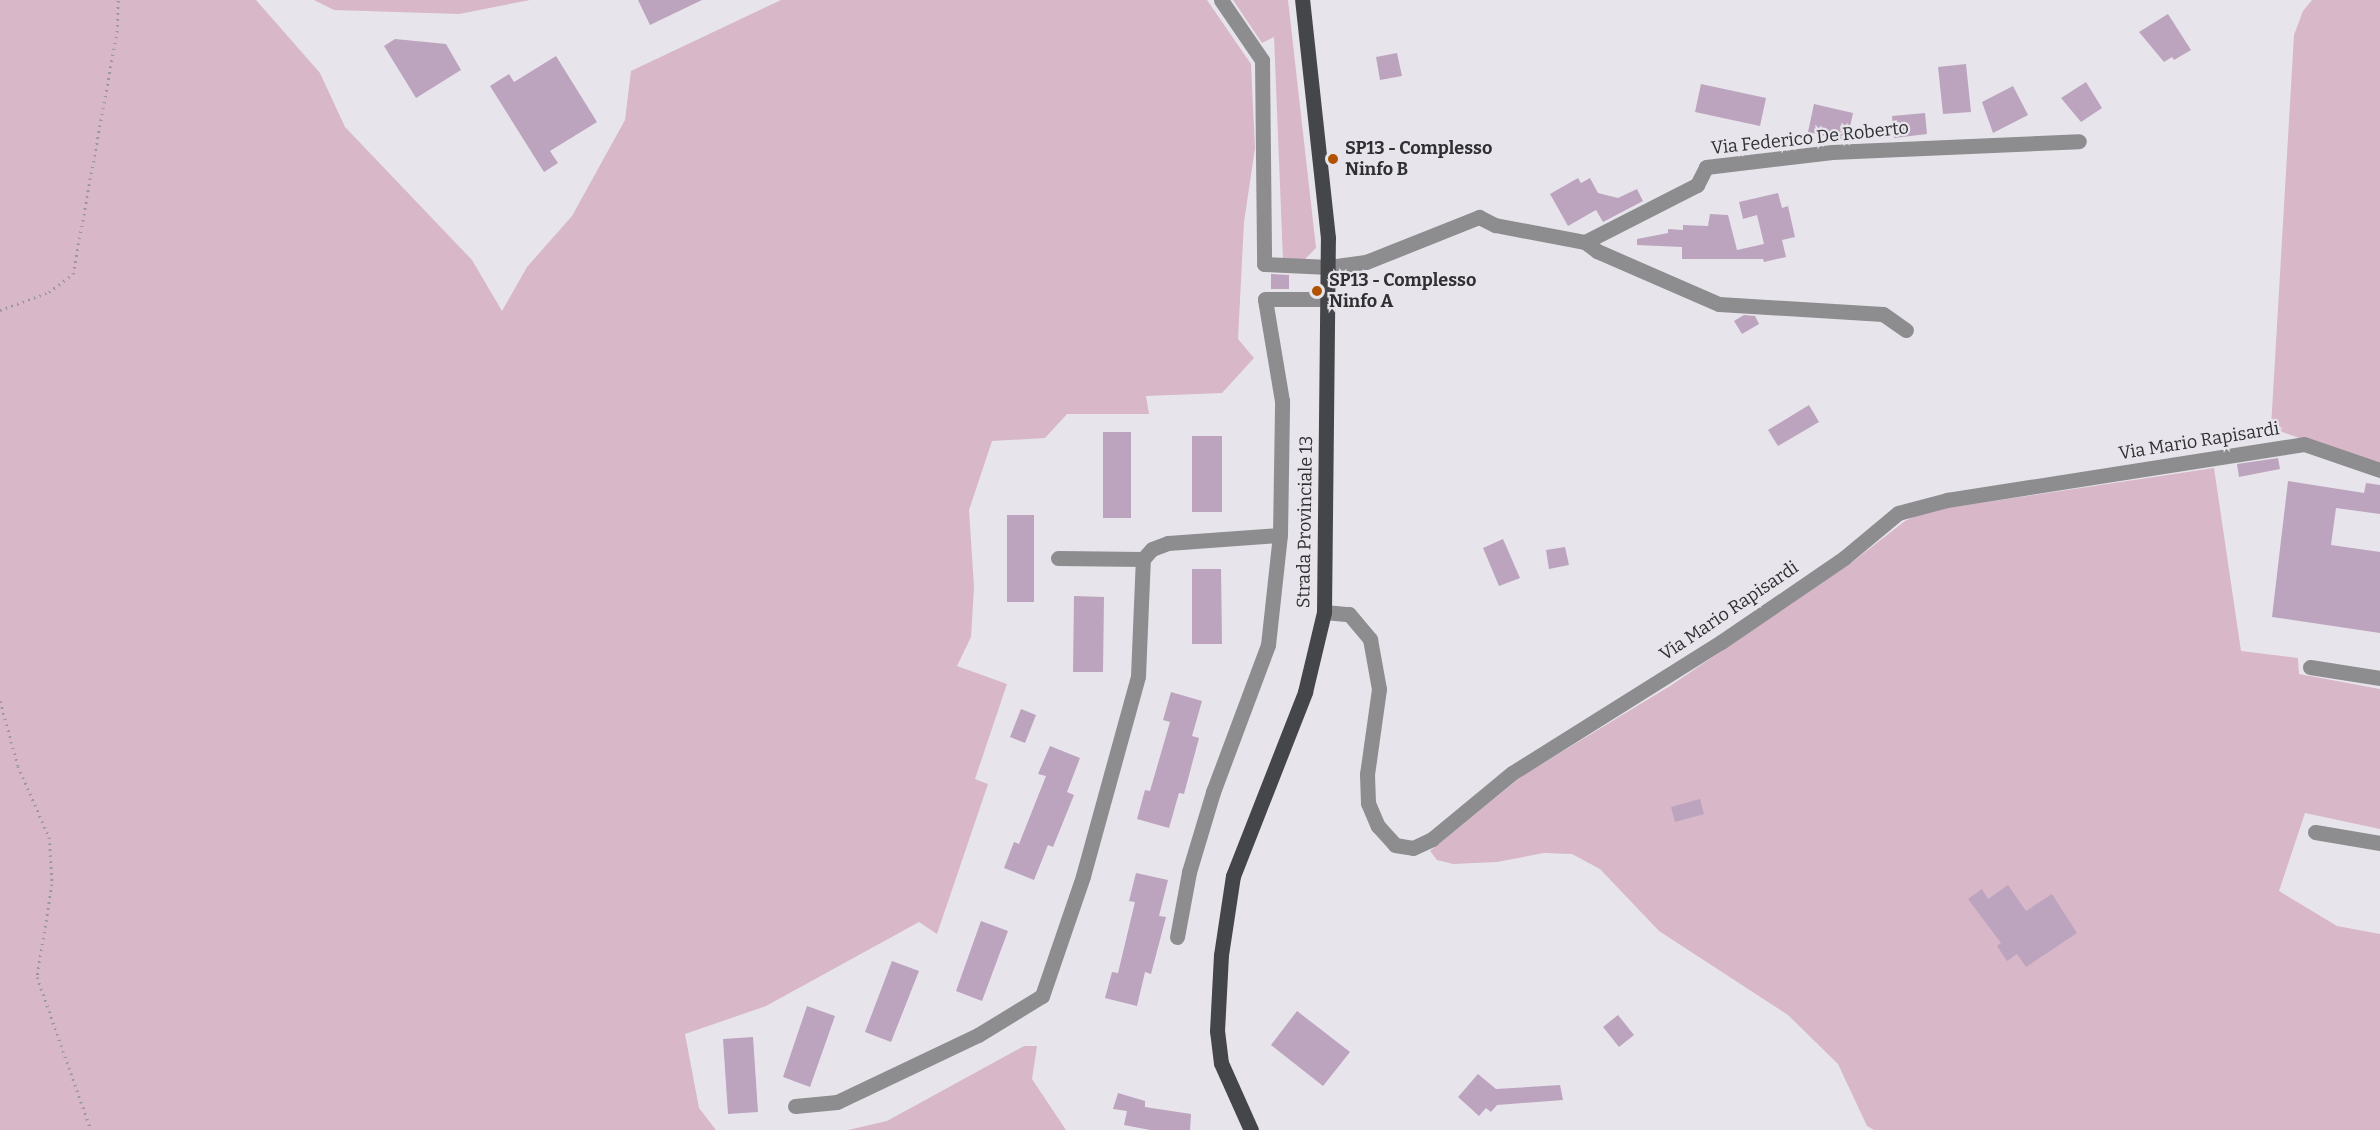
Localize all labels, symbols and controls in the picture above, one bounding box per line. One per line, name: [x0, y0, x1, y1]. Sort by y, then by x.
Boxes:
street label: Via Federico De Roberto: [1710, 117, 1910, 159]
place label: SP13 - Complesso Ninfo B: [1345, 138, 1492, 180]
marker: SP13 - Complesso Ninfo B: [1326, 152, 1340, 166]
place label: SP13 - Complesso Ninfo A: [1329, 270, 1476, 312]
marker: SP13 - Complesso Ninfo A: [1310, 284, 1324, 298]
street label: Via Mario Rapisardi: [2117, 418, 2281, 464]
street label: Strada Provinciale 13: [1293, 436, 1317, 608]
street label: Via Mario Rapisardi: [1656, 557, 1802, 665]

